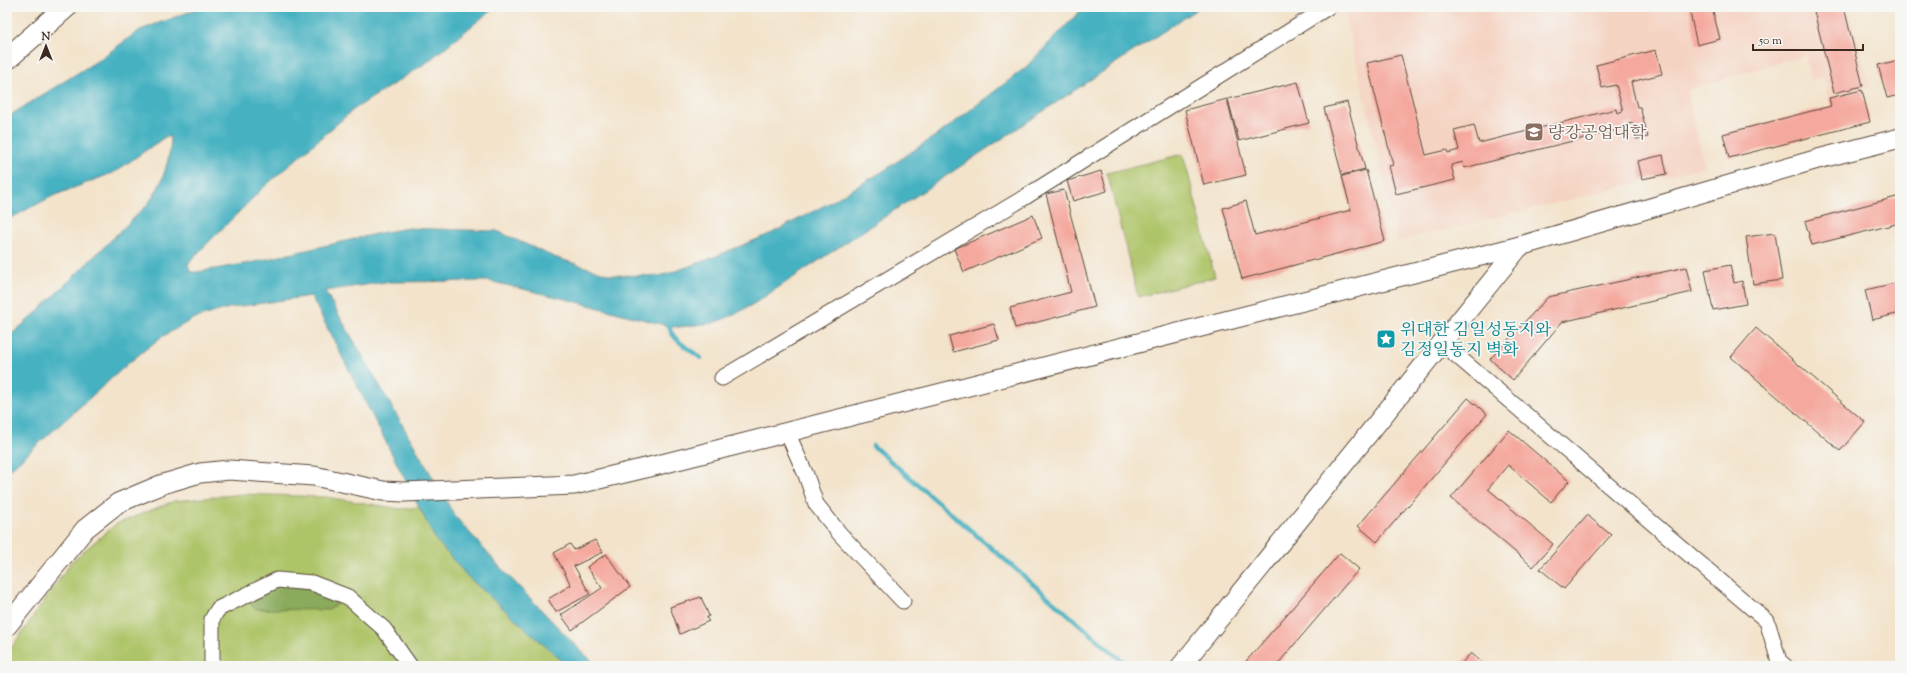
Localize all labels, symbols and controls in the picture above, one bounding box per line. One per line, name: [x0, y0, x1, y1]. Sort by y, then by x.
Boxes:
north arrow: [26, 26, 66, 66]
scale bar: [1753, 26, 1863, 52]
text: N: [41, 29, 51, 45]
text: 50 m: [1758, 32, 1782, 50]
school or university icon: 량강공업대학: [1523, 121, 1545, 143]
place label: 량강공업대학: [1548, 122, 1647, 146]
place label: 위대한 김일성동지와 김정일동지 벽화: [1400, 319, 1552, 363]
place icon: 위대한 김일성동지와 김정일동지 벽화: [1375, 328, 1397, 350]

